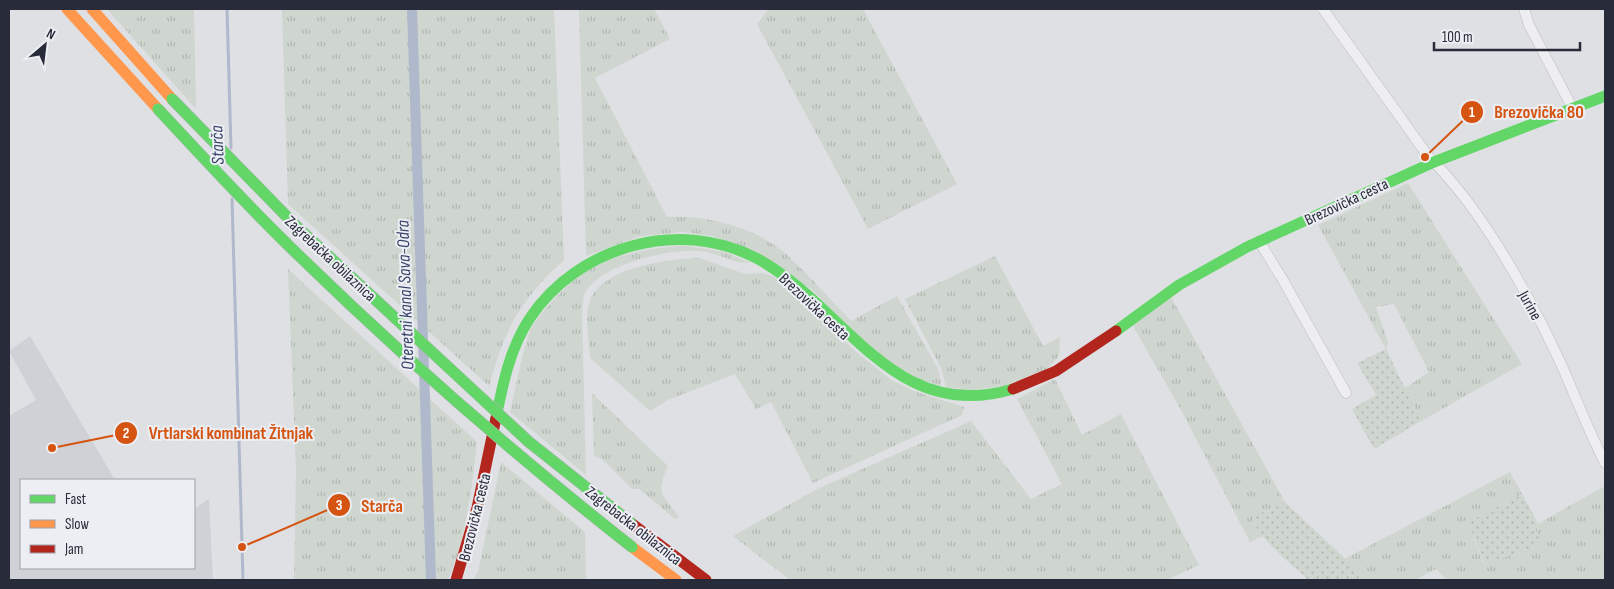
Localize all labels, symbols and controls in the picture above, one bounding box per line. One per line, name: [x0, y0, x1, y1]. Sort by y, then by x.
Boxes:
north arrow: [20, 20, 70, 70]
scale bar: [1434, 20, 1580, 52]
text: N: [44, 25, 58, 43]
text: 100 m: [1442, 28, 1473, 47]
callout: Brezovička 80: [1459, 96, 1594, 129]
text: Brezovička 80: [1494, 102, 1584, 123]
text: 1: [1469, 103, 1475, 122]
water label: Starča: [206, 124, 229, 165]
street label: Brezovička cesta: [1302, 175, 1391, 230]
street label: Zagrebačka obilaznica: [281, 212, 379, 306]
water label: Oteretni kanal Sava-Odra: [392, 219, 419, 370]
street label: Brezovička cesta: [775, 270, 853, 345]
street label: Jurine: [1513, 287, 1545, 324]
callout: Vrtlarski kombinat Žitnjak: [113, 416, 323, 449]
text: Vrtlarski kombinat Žitnjak: [149, 423, 314, 444]
text: 2: [123, 424, 129, 443]
street label: Brezovička cesta: [455, 472, 496, 563]
legend: [20, 479, 195, 569]
street label: Zagrebačka obilaznica: [581, 483, 685, 570]
callout: Starča: [326, 489, 413, 522]
text: Fast: [65, 490, 87, 509]
text: 3: [336, 496, 343, 515]
text: Starča: [361, 496, 403, 517]
text: Slow: [65, 515, 89, 534]
text: Jam: [64, 540, 83, 559]

